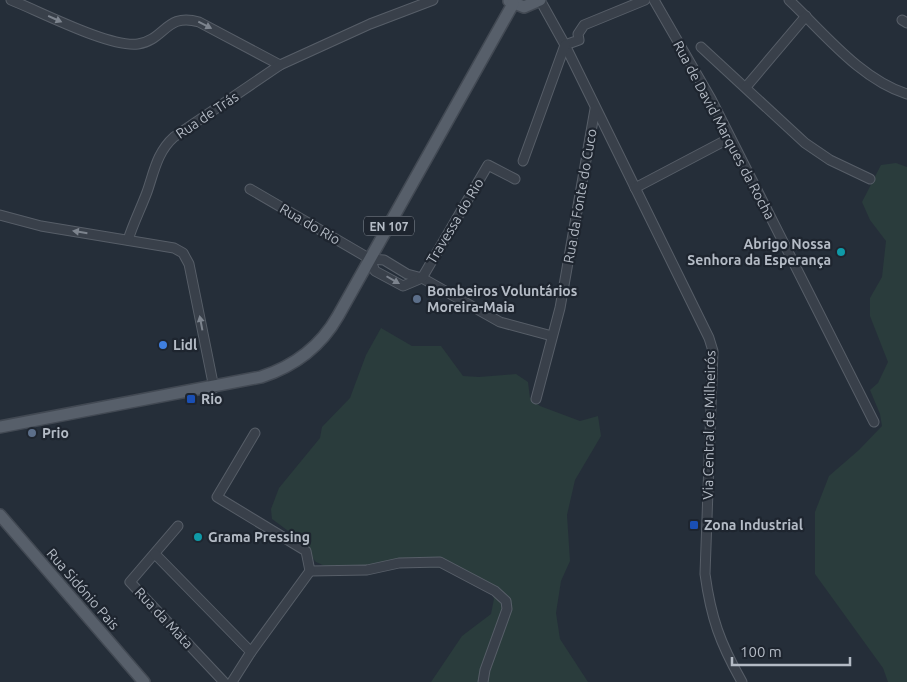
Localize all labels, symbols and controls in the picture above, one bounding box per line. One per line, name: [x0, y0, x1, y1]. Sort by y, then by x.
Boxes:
one-way arrow: [48, 16, 62, 24]
one-way arrow: [197, 21, 212, 29]
street label: Rua de David Marques da Rocha: [670, 38, 778, 222]
street label: Rua de Trás: [173, 88, 241, 142]
street label: Rua da Fonte do Cuco: [560, 127, 600, 265]
street label: Travessa do Rio: [423, 175, 487, 267]
street label: Rua do Rio: [277, 200, 343, 248]
road number: EN 107: [364, 217, 414, 236]
one-way arrow: [71, 228, 87, 236]
place label: Abrigo Nossa Senhora da Esperança: [687, 236, 831, 269]
marker: Abrigo Nossa Senhora da Esperança: [835, 246, 847, 258]
one-way arrow: [386, 276, 399, 285]
place label: Bombeiros Voluntários Moreira-Maia: [427, 283, 578, 315]
marker: Bombeiros Voluntários Moreira-Maia: [411, 293, 423, 305]
one-way arrow: [196, 314, 204, 330]
place label: Lidl: [173, 337, 197, 353]
marker: Lidl: [157, 339, 169, 351]
street label: Via Central de Milheirós: [700, 350, 718, 500]
place label: Rio: [201, 391, 223, 407]
marker: Rio: [185, 393, 197, 405]
place label: Prio: [42, 425, 69, 441]
marker: Prio: [26, 427, 38, 439]
place label: Zona Industrial: [704, 517, 803, 533]
marker: Zona Industrial: [688, 519, 700, 531]
place label: Grama Pressing: [208, 529, 310, 545]
marker: Grama Pressing: [192, 531, 204, 543]
street label: Rua Sidónio Pais: [44, 545, 122, 633]
street label: Rua da Mata: [132, 584, 196, 652]
scale bar: [732, 634, 850, 666]
text: 100 m: [740, 643, 782, 660]

